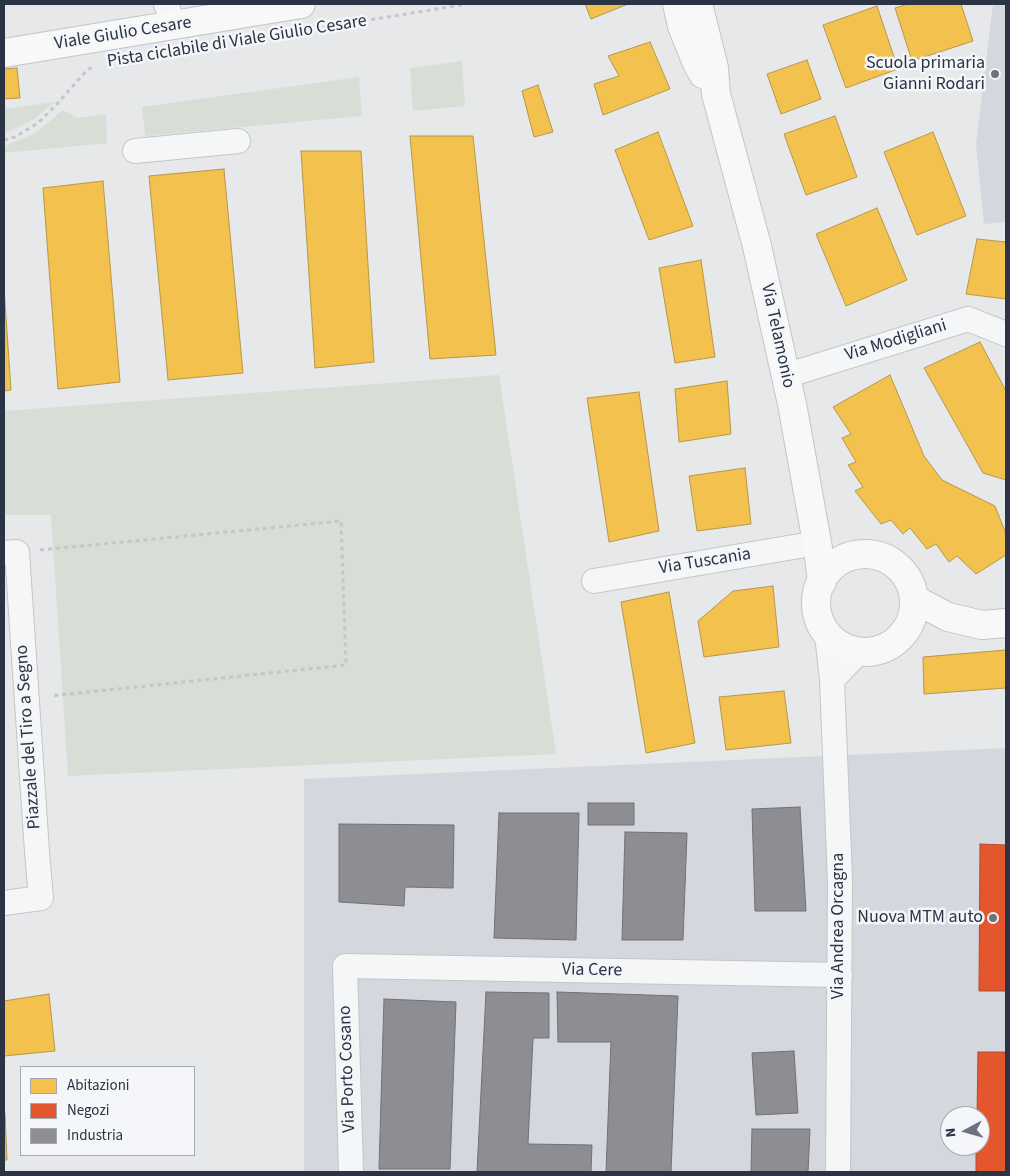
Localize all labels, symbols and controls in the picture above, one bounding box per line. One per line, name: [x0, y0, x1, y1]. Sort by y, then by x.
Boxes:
street label: Pista ciclabile di Viale Giulio Cesare: [106, 11, 368, 73]
street label: Viale Giulio Cesare: [53, 13, 193, 55]
place label: Scuola primaria Gianni Rodari: [866, 53, 985, 96]
marker: Scuola primaria Gianni Rodari: [989, 68, 1001, 80]
street label: Via Telamonio: [755, 282, 799, 390]
street label: Via Modigliani: [843, 315, 949, 367]
street label: Via Tuscania: [657, 544, 753, 580]
street label: Piazzale del Tiro a Segno: [12, 644, 46, 830]
street label: Via Andrea Orcagna: [828, 853, 850, 999]
place label: Nuova MTM auto: [857, 907, 983, 929]
marker: Nuova MTM auto: [987, 912, 999, 924]
street label: Via Cere: [562, 960, 622, 982]
street label: Via Porto Cosano: [335, 1005, 361, 1133]
legend: [20, 1066, 195, 1156]
text: Abitazioni: [67, 1075, 130, 1096]
text: Negozi: [67, 1100, 109, 1121]
north arrow: [940, 1106, 990, 1156]
text: Industria: [67, 1125, 123, 1146]
text: N: [941, 1127, 962, 1138]

